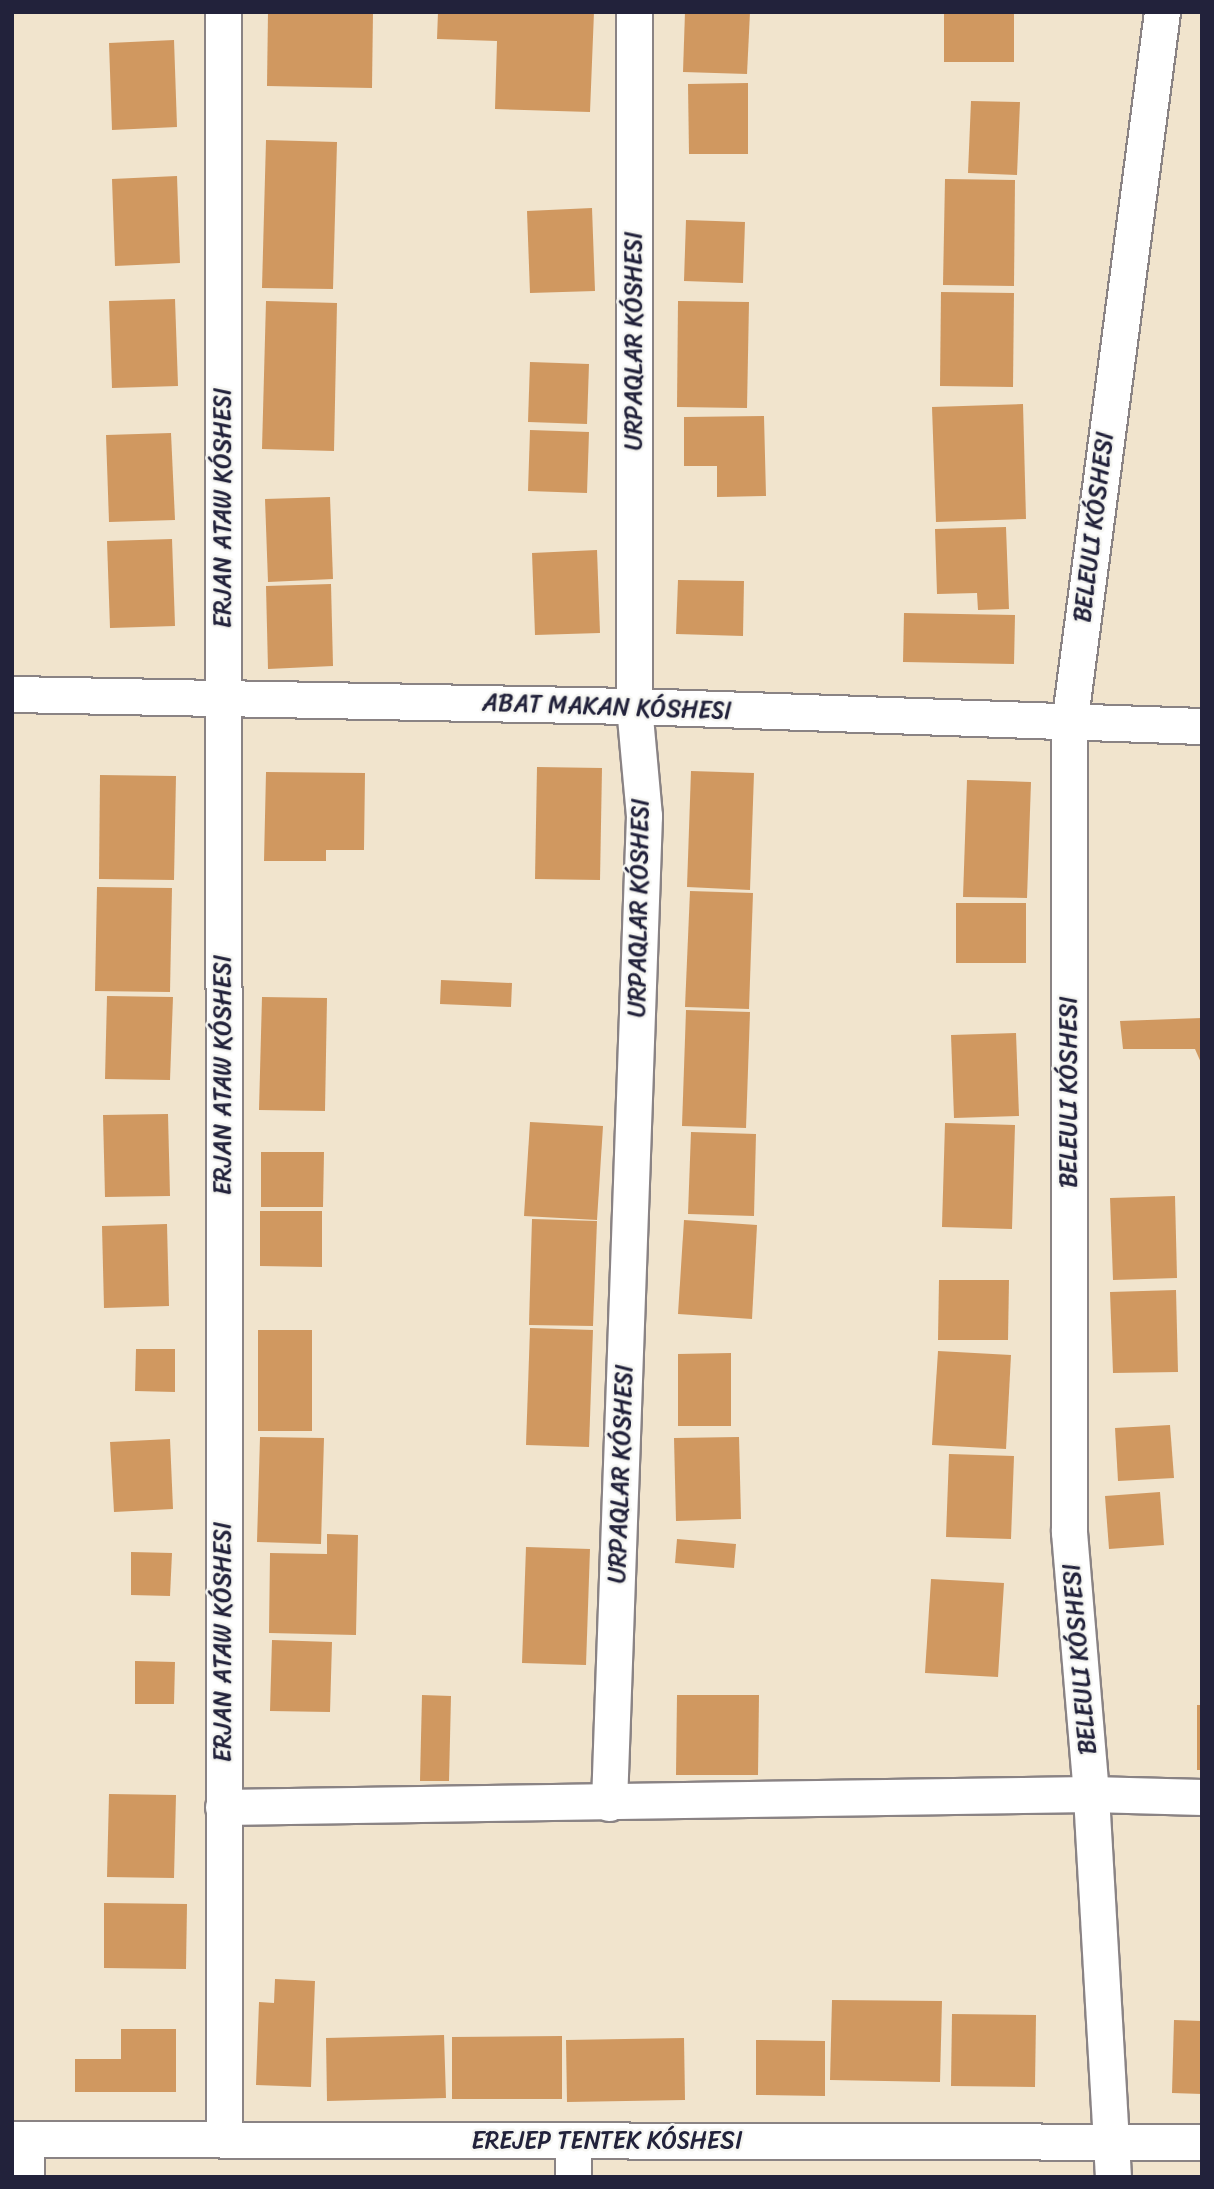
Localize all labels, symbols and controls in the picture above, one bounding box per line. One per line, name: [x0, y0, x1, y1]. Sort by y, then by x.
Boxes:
street label: URPAQLAR KÓSHESI: [620, 230, 648, 452]
street label: ERJAN ATAW KÓSHESI: [209, 387, 237, 629]
street label: BELEULI KÓSHESI: [1068, 430, 1120, 624]
street label: ABAT MAKAN KÓSHESI: [481, 688, 733, 726]
street label: URPAQLAR KÓSHESI: [623, 797, 655, 1019]
street label: ERJAN ATAW KÓSHESI: [209, 954, 237, 1196]
street label: BELEULI KÓSHESI: [1055, 996, 1083, 1188]
street label: URPAQLAR KÓSHESI: [603, 1363, 639, 1585]
street label: ERJAN ATAW KÓSHESI: [209, 1521, 237, 1763]
street label: BELEULI KÓSHESI: [1057, 1562, 1103, 1756]
street label: EREJEP TENTEK KÓSHESI: [470, 2127, 744, 2155]

